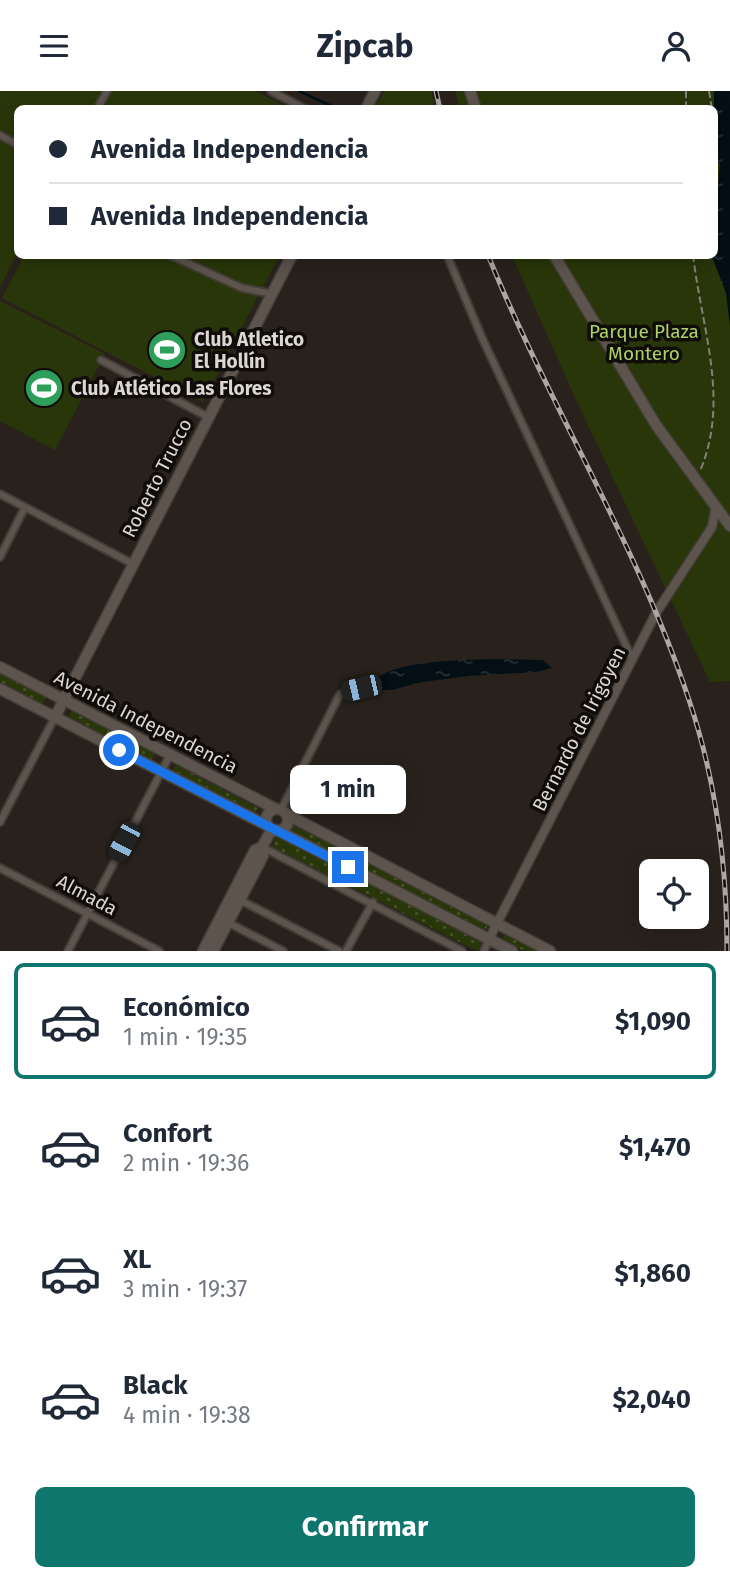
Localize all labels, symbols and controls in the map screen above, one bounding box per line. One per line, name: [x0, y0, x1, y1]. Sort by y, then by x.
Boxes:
icon: menu: [35, 27, 73, 65]
text: Zipcab: [316, 27, 414, 65]
icon: person: [657, 27, 695, 65]
text: Avenida Independencia: [91, 134, 369, 165]
text: Avenida Independencia: [91, 201, 369, 232]
park label: Parque Plaza Montero: [589, 320, 699, 365]
place label: Club Atletico El Hollín: [194, 328, 304, 373]
sports icon: Club Atletico El Hollín: [146, 329, 188, 371]
sports icon: Club Atlético Las Flores: [23, 367, 65, 409]
place label: Club Atlético Las Flores: [71, 377, 271, 400]
street label: Roberto Trucco: [117, 415, 197, 541]
street label: Bernardo de Irigoyen: [528, 643, 630, 815]
street label: Avenida Independencia: [51, 666, 241, 778]
car: [339, 673, 384, 703]
route start: [103, 734, 135, 766]
callout: 1 min: [290, 765, 406, 815]
text: 1 min: [320, 775, 376, 803]
car: [105, 819, 144, 865]
route end: [332, 851, 364, 883]
map controls: [639, 859, 709, 929]
button: locate: [639, 859, 709, 929]
street label: Almada: [53, 870, 121, 920]
icon: car: [39, 990, 102, 1053]
text: Económico: [123, 992, 250, 1023]
text: $1,090: [615, 1006, 691, 1037]
text: 1 min · 19:35: [123, 1023, 247, 1051]
icon: car: [39, 1116, 102, 1179]
text: Confort: [123, 1118, 212, 1149]
text: $1,470: [619, 1132, 691, 1163]
text: 2 min · 19:36: [123, 1149, 249, 1177]
icon: car: [39, 1242, 102, 1305]
text: XL: [123, 1244, 151, 1275]
text: $1,860: [614, 1258, 691, 1289]
text: 3 min · 19:37: [123, 1275, 247, 1303]
icon: car: [39, 1368, 102, 1431]
text: Black: [123, 1370, 188, 1401]
text: $2,040: [613, 1384, 691, 1415]
text: 4 min · 19:38: [123, 1401, 251, 1429]
button: Confirmar: [35, 1487, 695, 1567]

